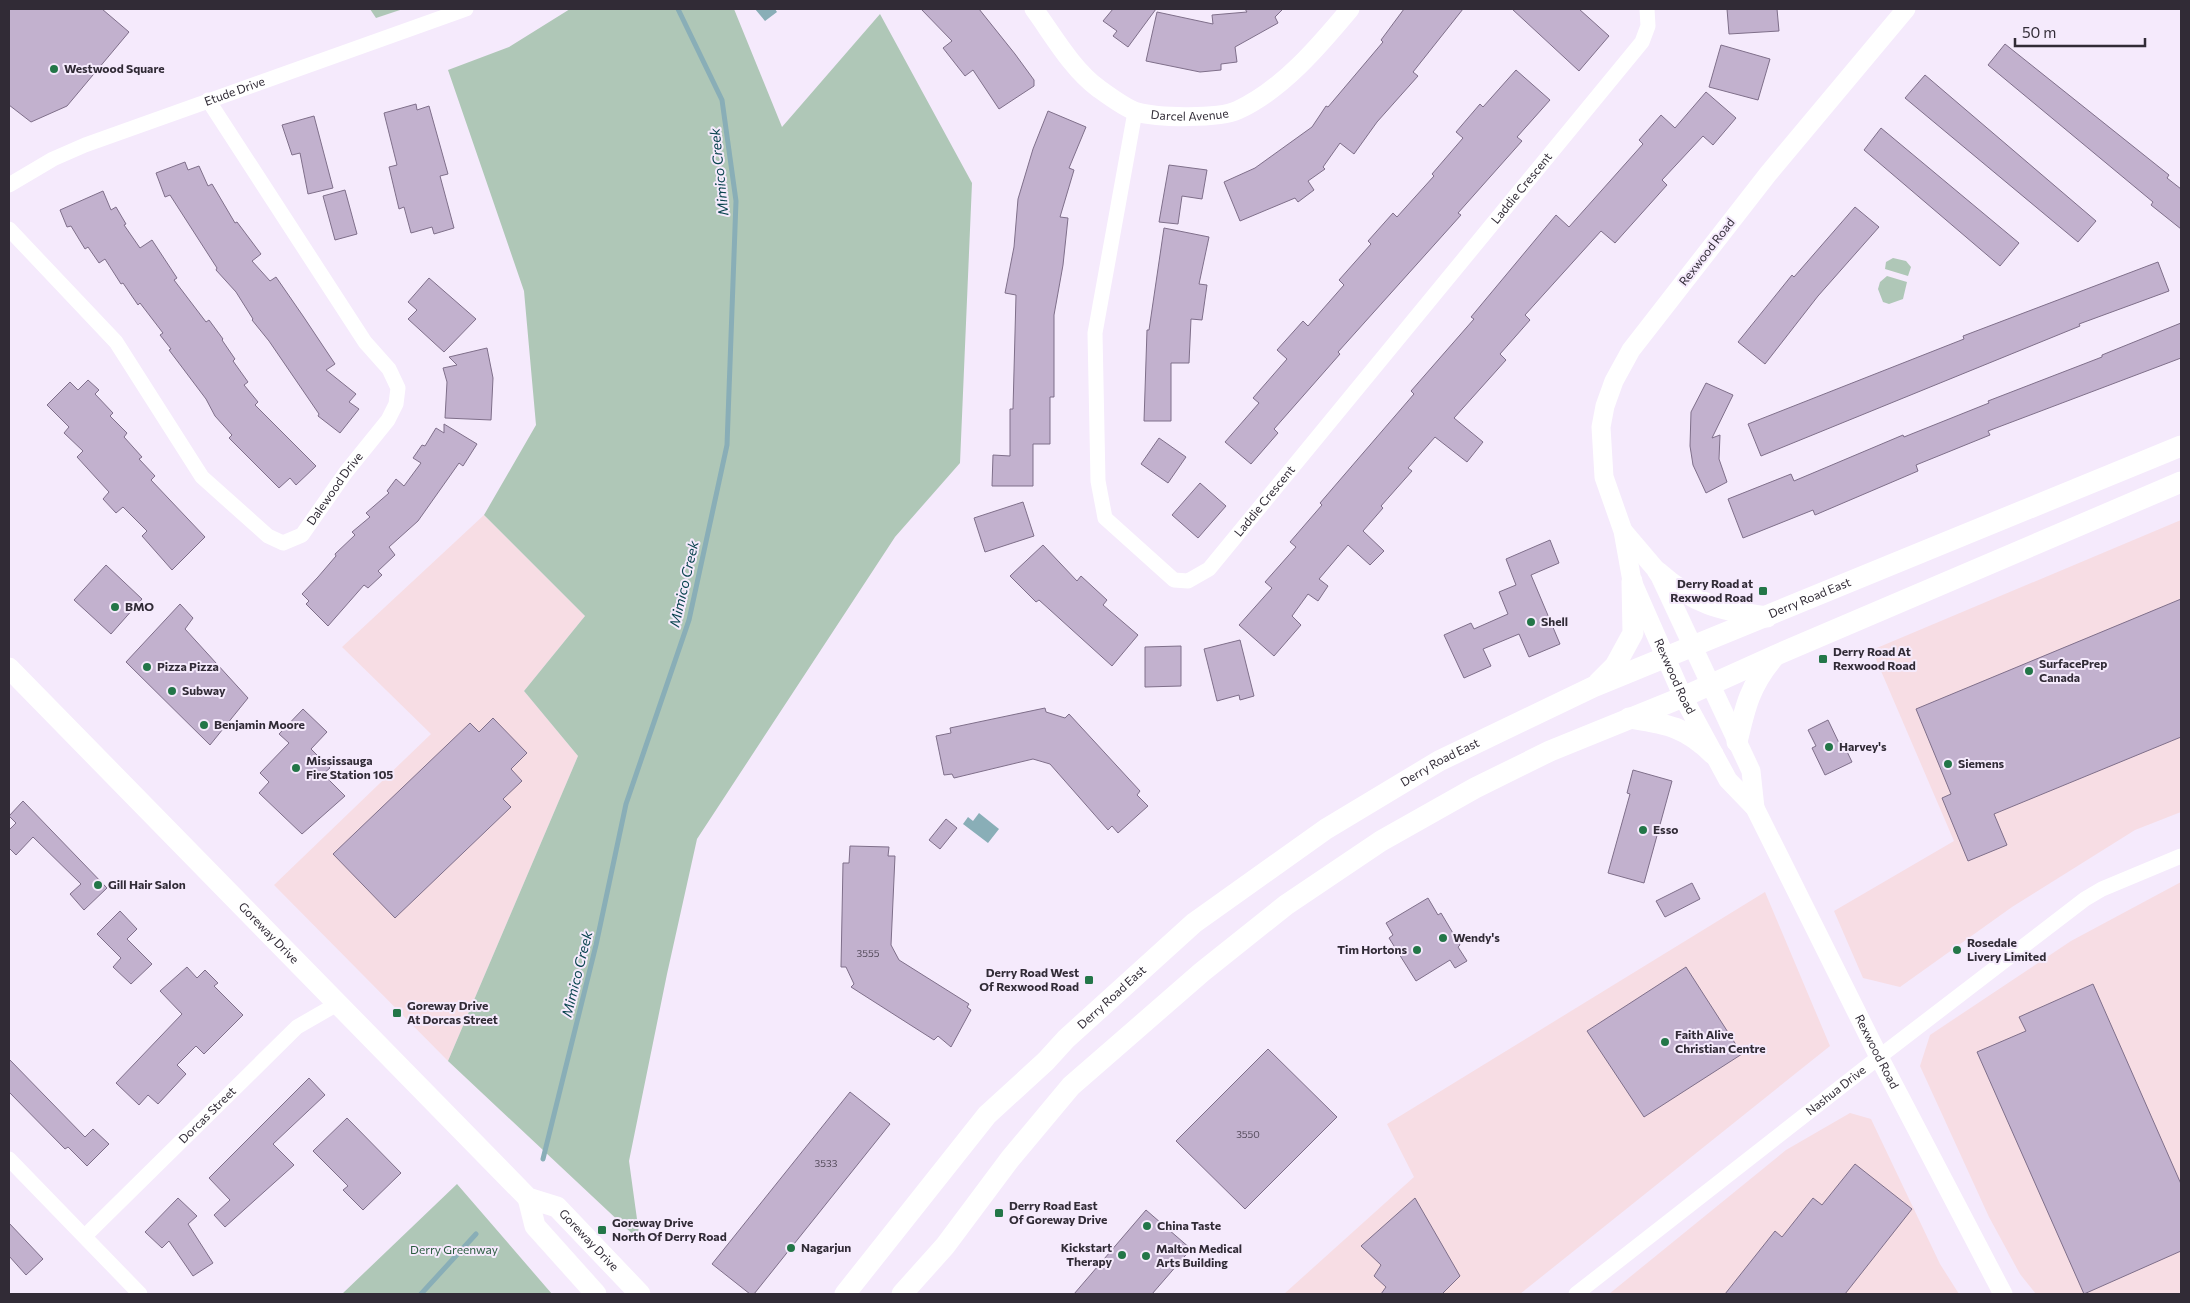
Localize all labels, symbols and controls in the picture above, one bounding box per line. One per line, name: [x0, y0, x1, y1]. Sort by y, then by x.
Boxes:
scale bar: [2015, 15, 2145, 47]
text: 50 m: [2022, 23, 2056, 41]
place label: Westwood Square: [64, 61, 165, 75]
marker: Westwood Square: [48, 63, 60, 75]
street label: Etude Drive: [202, 73, 267, 108]
street label: Darcel Avenue: [1150, 105, 1230, 123]
water label: Mimico Creek: [705, 127, 732, 217]
street label: Laddie Crescent: [1488, 149, 1554, 226]
street label: Rexwood Road: [1676, 215, 1737, 288]
street label: Dalewood Drive: [303, 449, 365, 527]
street label: Laddie Crescent: [1231, 462, 1297, 539]
water label: Mimico Creek: [665, 539, 702, 629]
street label: Derry Road East: [1766, 574, 1853, 620]
place label: Derry Road at Rexwood Road: [1670, 576, 1753, 604]
marker: Derry Road at Rexwood Road: [1757, 585, 1769, 597]
place label: BMO: [125, 599, 154, 613]
marker: BMO: [109, 601, 121, 613]
place label: Shell: [1541, 614, 1568, 628]
marker: Shell: [1525, 616, 1537, 628]
street label: Rexwood Road: [1652, 636, 1699, 716]
place label: Derry Road At Rexwood Road: [1833, 644, 1916, 672]
marker: Derry Road At Rexwood Road: [1817, 653, 1829, 665]
place label: SurfacePrep Canada: [2039, 656, 2107, 684]
place label: Pizza Pizza: [157, 659, 219, 673]
marker: Pizza Pizza: [141, 661, 153, 673]
marker: SurfacePrep Canada: [2023, 665, 2035, 677]
place label: Subway: [182, 683, 226, 697]
marker: Subway: [166, 685, 178, 697]
place label: Benjamin Moore: [214, 717, 305, 731]
marker: Benjamin Moore: [198, 719, 210, 731]
street label: Derry Road East: [1398, 735, 1481, 789]
place label: Harvey's: [1839, 739, 1887, 753]
marker: Harvey's: [1823, 741, 1835, 753]
place label: Mississauga Fire Station 105: [306, 753, 393, 781]
place label: Siemens: [1958, 756, 2005, 770]
marker: Siemens: [1942, 758, 1954, 770]
marker: Mississauga Fire Station 105: [290, 762, 302, 774]
place label: Esso: [1653, 822, 1678, 836]
marker: Esso: [1637, 824, 1649, 836]
place label: Gill Hair Salon: [108, 877, 186, 891]
marker: Gill Hair Salon: [92, 879, 104, 891]
street label: Goreway Drive: [236, 899, 302, 966]
water label: Mimico Creek: [558, 929, 596, 1019]
place label: Wendy's: [1453, 930, 1500, 944]
marker: Wendy's: [1437, 932, 1449, 944]
place label: Rosedale Livery Limited: [1967, 935, 2046, 963]
place label: Tim Hortons: [1337, 942, 1407, 956]
marker: Tim Hortons: [1411, 944, 1423, 956]
marker: Rosedale Livery Limited: [1951, 944, 1963, 956]
house number: 3555: [857, 947, 880, 959]
street label: Derry Road East: [1074, 962, 1148, 1031]
place label: Derry Road West Of Rexwood Road: [979, 965, 1079, 993]
marker: Derry Road West Of Rexwood Road: [1083, 974, 1095, 986]
place label: Goreway Drive At Dorcas Street: [407, 998, 498, 1026]
marker: Goreway Drive At Dorcas Street: [391, 1007, 403, 1019]
street label: Rexwood Road: [1853, 1012, 1902, 1091]
place label: Faith Alive Christian Centre: [1675, 1027, 1766, 1055]
marker: Faith Alive Christian Centre: [1659, 1036, 1671, 1048]
street label: Nashua Drive: [1803, 1062, 1868, 1118]
street label: Dorcas Street: [175, 1083, 238, 1146]
house number: 3550: [1236, 1128, 1260, 1140]
house number: 3533: [815, 1157, 838, 1169]
place label: Derry Road East Of Goreway Drive: [1009, 1198, 1107, 1226]
street label: Goreway Drive: [557, 1206, 622, 1273]
marker: Derry Road East Of Goreway Drive: [993, 1207, 1005, 1219]
place label: Goreway Drive North Of Derry Road: [612, 1215, 727, 1243]
place label: China Taste: [1157, 1218, 1221, 1232]
marker: China Taste: [1141, 1220, 1153, 1232]
marker: Goreway Drive North Of Derry Road: [596, 1224, 608, 1236]
place label: Nagarjun: [801, 1240, 851, 1254]
place label: Kickstart Therapy: [1061, 1240, 1112, 1268]
place label: Malton Medical Arts Building: [1156, 1241, 1242, 1269]
park label: Derry Greenway: [410, 1242, 498, 1256]
marker: Nagarjun: [785, 1242, 797, 1254]
marker: Kickstart Therapy: [1116, 1249, 1128, 1261]
marker: Malton Medical Arts Building: [1140, 1250, 1152, 1262]

